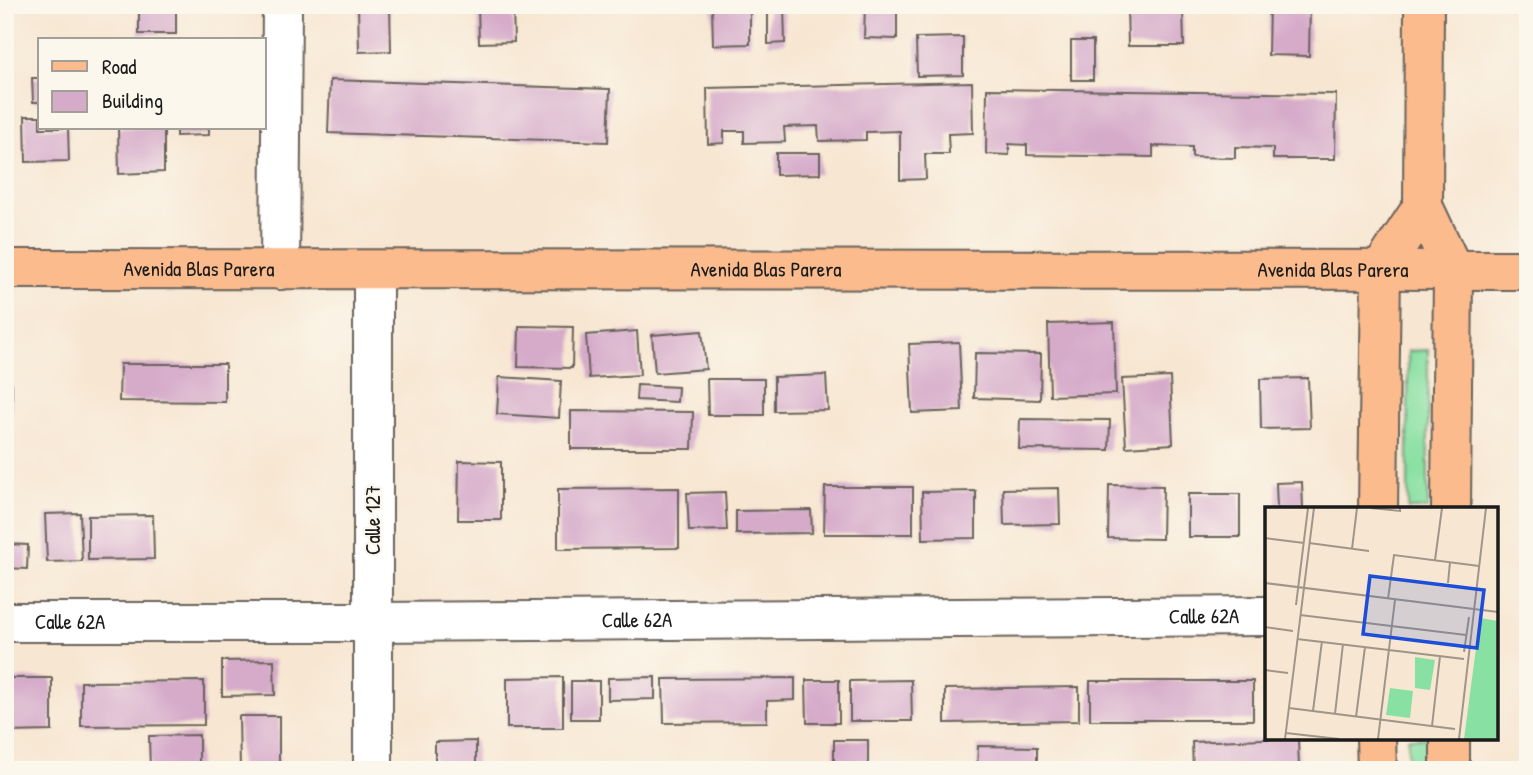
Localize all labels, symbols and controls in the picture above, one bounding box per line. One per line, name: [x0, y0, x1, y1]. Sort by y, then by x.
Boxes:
legend: [38, 38, 266, 130]
text: Road: [102, 52, 136, 81]
text: Building: [102, 86, 163, 115]
street label: Avenida Blas Parera: [123, 254, 275, 283]
street label: Avenida Blas Parera: [690, 254, 842, 284]
street label: Avenida Blas Parera: [1257, 255, 1409, 284]
street label: Calle 127: [358, 485, 387, 555]
inset map: [1265, 507, 1498, 740]
street label: Calle 62A: [1169, 601, 1239, 631]
street label: Calle 62A: [602, 605, 672, 634]
street label: Calle 62A: [35, 607, 105, 636]

